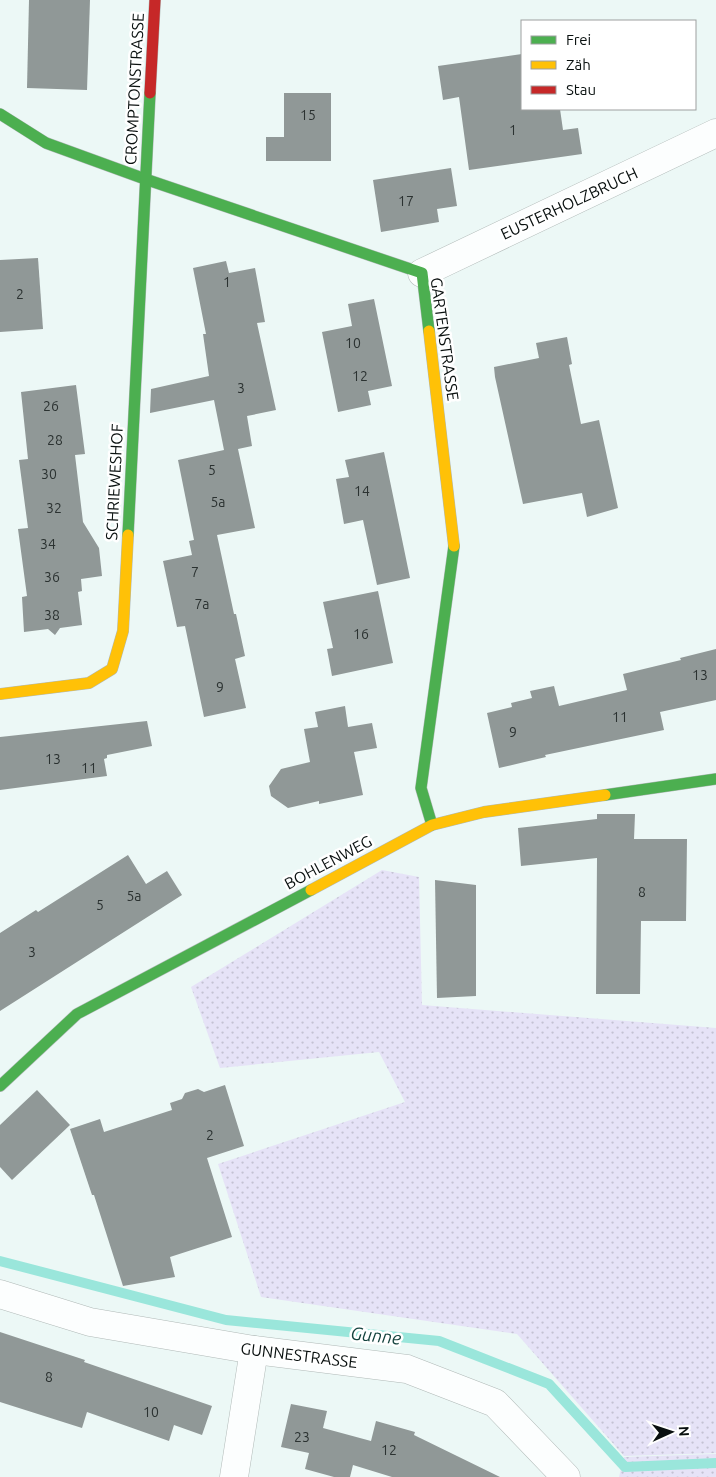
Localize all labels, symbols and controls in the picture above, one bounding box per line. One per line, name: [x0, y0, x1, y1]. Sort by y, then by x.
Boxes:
street label: CROMPTONSTRASSE: [121, 13, 147, 165]
legend: [521, 20, 696, 110]
text: Frei: [566, 31, 591, 48]
text: Zäh: [566, 56, 591, 73]
text: Stau: [566, 81, 596, 98]
house number: 15: [300, 107, 316, 123]
house number: 1: [509, 122, 517, 138]
street label: EUSTERHOLZBRUCH: [498, 163, 640, 243]
house number: 17: [398, 193, 414, 209]
house number: 1: [223, 274, 231, 290]
street label: GARTENSTRASSE: [427, 276, 463, 402]
house number: 2: [16, 286, 24, 302]
house number: 10: [345, 335, 361, 351]
house number: 12: [352, 368, 368, 384]
house number: 3: [237, 380, 245, 396]
house number: 26: [43, 398, 59, 414]
street label: SCHRIEWESHOF: [102, 423, 126, 541]
house number: 28: [47, 432, 63, 448]
house number: 5: [208, 462, 216, 478]
house number: 30: [41, 466, 57, 482]
house number: 14: [354, 483, 370, 499]
house number: 5a: [210, 494, 226, 510]
house number: 32: [46, 500, 62, 516]
house number: 34: [40, 536, 56, 552]
house number: 7: [191, 564, 199, 580]
house number: 36: [44, 569, 60, 585]
house number: 7a: [194, 596, 210, 612]
house number: 38: [44, 607, 60, 623]
house number: 16: [353, 626, 369, 642]
house number: 13: [692, 667, 708, 683]
house number: 9: [216, 679, 224, 695]
house number: 11: [612, 709, 628, 725]
house number: 9: [509, 724, 517, 740]
house number: 13: [45, 751, 61, 767]
house number: 11: [81, 760, 97, 776]
street label: BOHLENWEG: [281, 831, 375, 893]
house number: 8: [638, 884, 646, 900]
house number: 5a: [126, 888, 142, 904]
house number: 5: [96, 897, 104, 913]
house number: 3: [28, 944, 36, 960]
house number: 2: [206, 1127, 214, 1143]
water label: Gunne: [350, 1322, 402, 1348]
street label: GUNNESTRASSE: [240, 1339, 358, 1371]
house number: 8: [45, 1369, 53, 1385]
house number: 10: [143, 1404, 159, 1420]
north arrow: [646, 1407, 696, 1457]
text: N: [676, 1426, 692, 1437]
house number: 23: [294, 1429, 310, 1445]
house number: 12: [381, 1442, 397, 1458]

